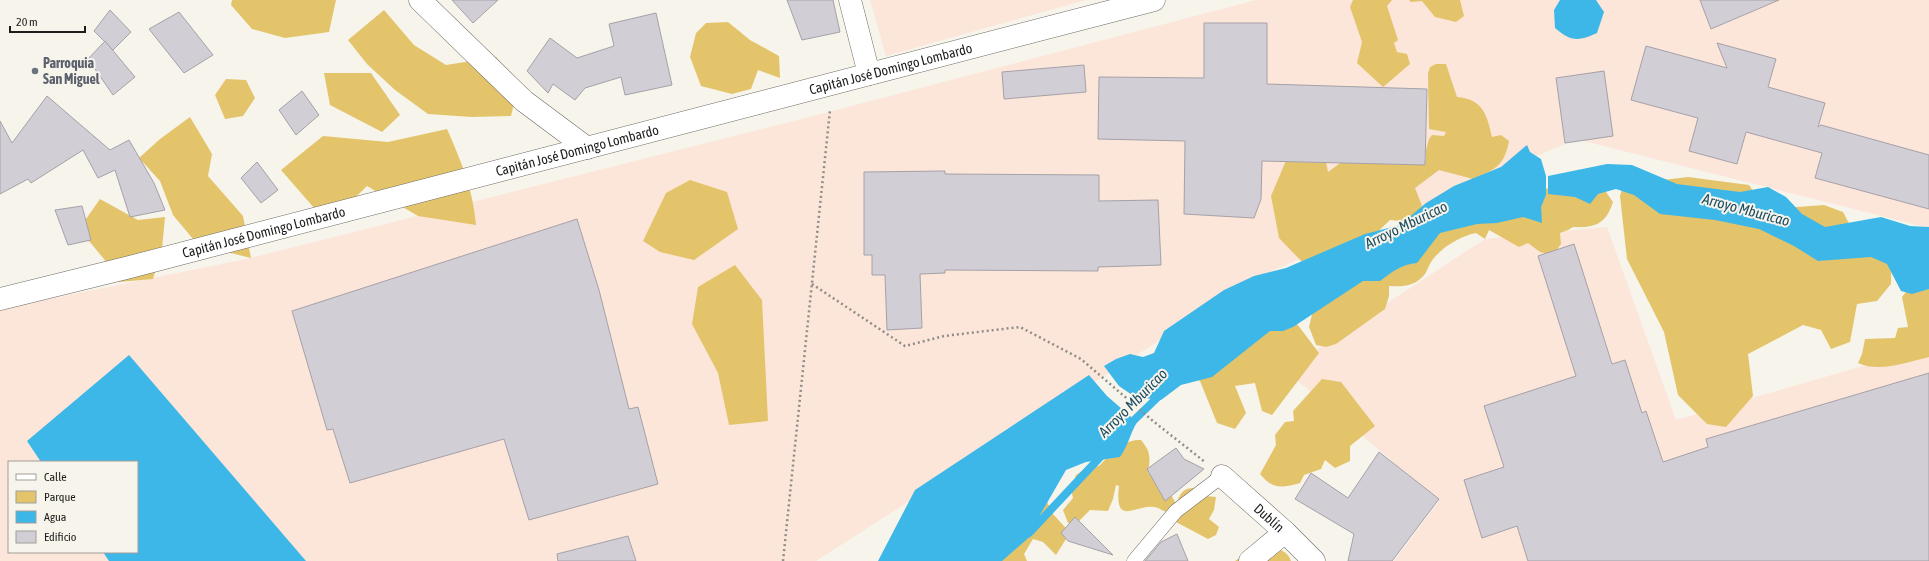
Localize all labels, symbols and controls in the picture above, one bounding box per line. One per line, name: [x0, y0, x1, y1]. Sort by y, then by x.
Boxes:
scale bar: [10, 8, 85, 34]
text: 20 m: [16, 15, 38, 29]
street label: Capitán José Domingo Lombardo: [807, 40, 974, 98]
place label: Parroquia San Miguel: [43, 55, 100, 87]
marker: Parroquia San Miguel: [30, 66, 40, 76]
street label: Capitán José Domingo Lombardo: [494, 121, 660, 179]
water label: Arroyo Mburicao: [1700, 189, 1792, 229]
water label: Arroyo Mburicao: [1361, 197, 1450, 252]
street label: Capitán José Domingo Lombardo: [180, 203, 347, 261]
water label: Arroyo Mburicao: [1094, 365, 1170, 441]
legend: [8, 461, 138, 553]
text: Calle: [44, 470, 67, 484]
text: Parque: [44, 490, 76, 504]
street label: Dublín: [1251, 500, 1287, 535]
text: Agua: [44, 510, 66, 524]
text: Edificio: [44, 530, 77, 544]

